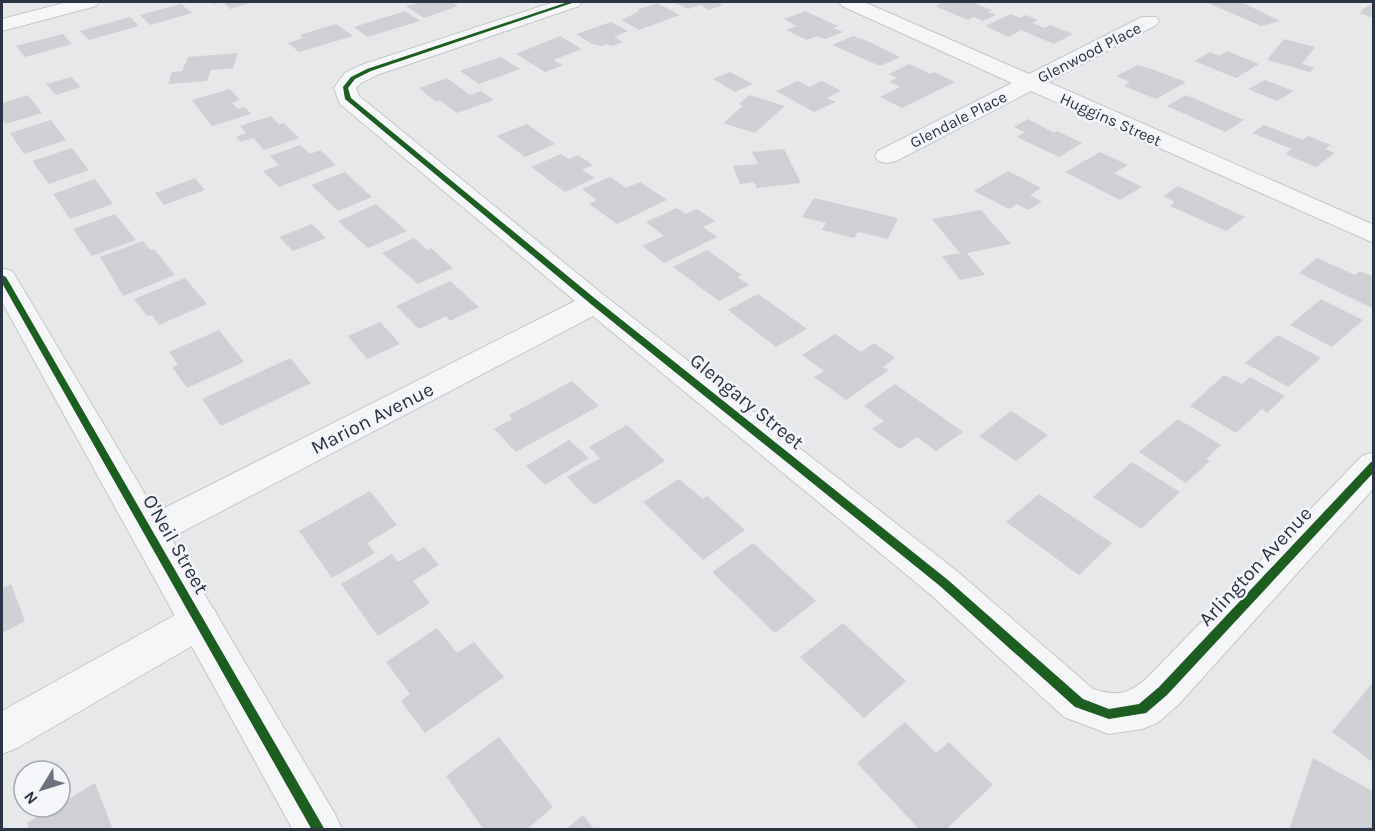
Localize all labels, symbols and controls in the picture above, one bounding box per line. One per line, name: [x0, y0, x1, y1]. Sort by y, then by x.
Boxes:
street label: Glenwood Place: [1034, 18, 1144, 87]
street label: Glendale Place: [907, 87, 1010, 152]
street label: Huggins Street: [1057, 89, 1164, 150]
street label: Glengary Street: [685, 349, 808, 454]
street label: Marion Avenue: [307, 378, 437, 459]
street label: O'Neil Street: [138, 491, 213, 598]
street label: Arlington Avenue: [1194, 502, 1317, 631]
north arrow: [12, 759, 72, 819]
text: N: [20, 788, 42, 808]

